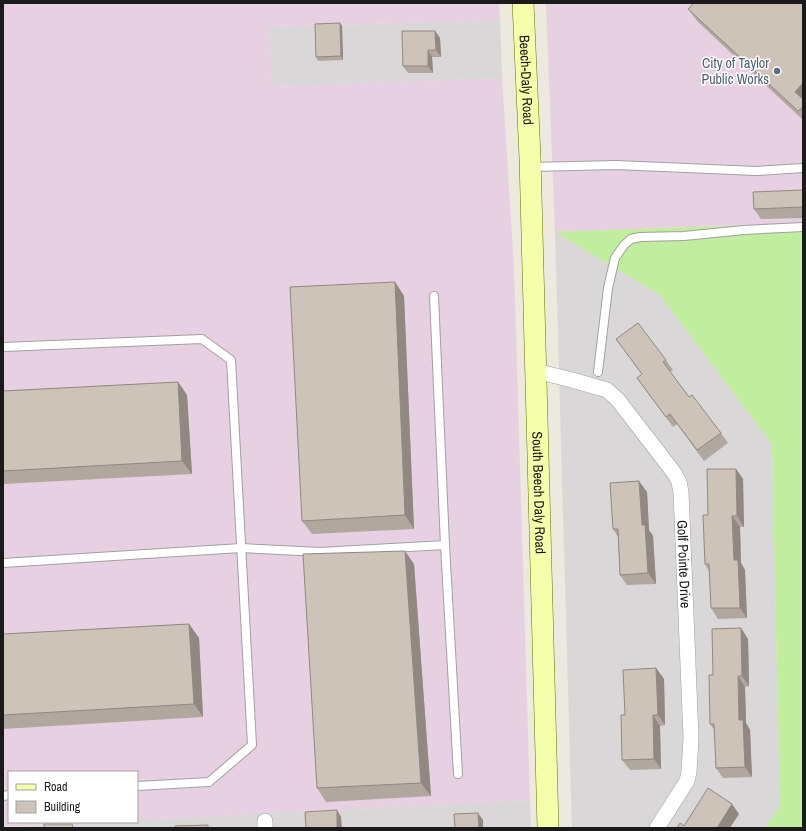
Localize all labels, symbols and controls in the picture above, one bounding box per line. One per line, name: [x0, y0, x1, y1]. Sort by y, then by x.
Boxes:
street label: Beech-Daly Road: [515, 35, 537, 125]
place label: City of Taylor Public Works: [702, 54, 769, 88]
marker: City of Taylor Public Works: [772, 66, 782, 76]
street label: South Beech Daly Road: [528, 431, 550, 554]
street label: Golf Pointe Drive: [673, 520, 695, 608]
legend: [8, 771, 138, 823]
text: Road: [44, 779, 68, 795]
text: Building: [44, 799, 81, 815]

